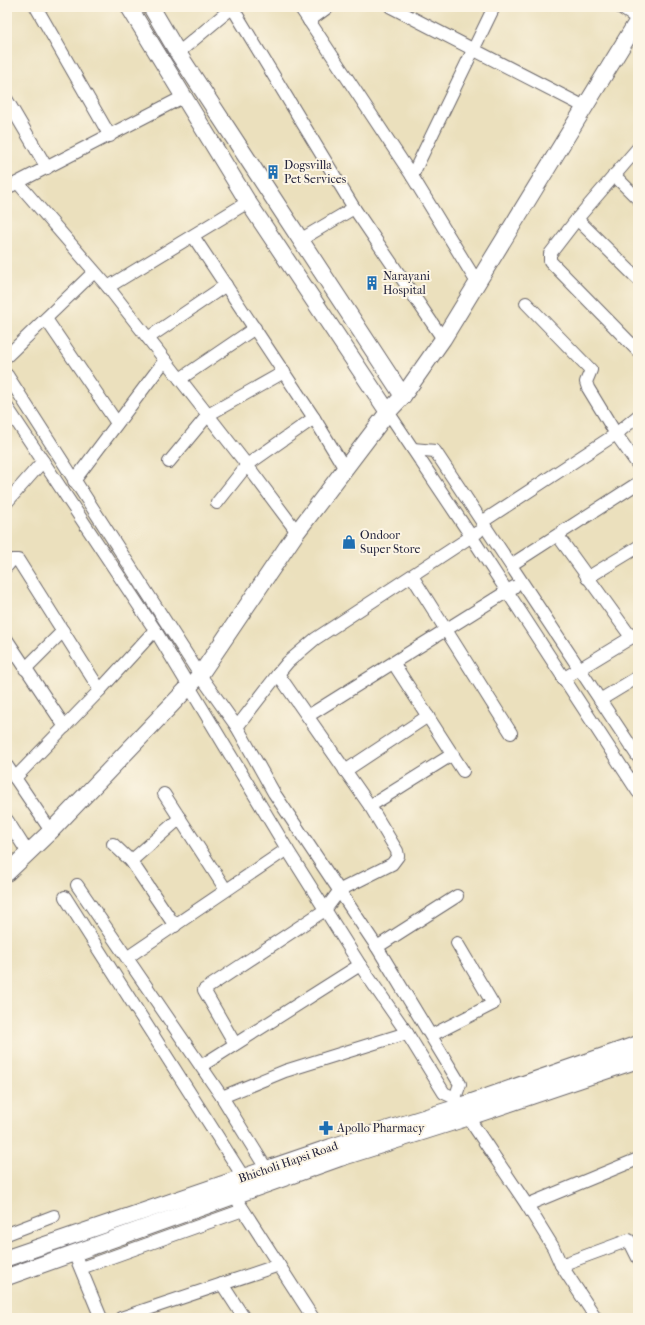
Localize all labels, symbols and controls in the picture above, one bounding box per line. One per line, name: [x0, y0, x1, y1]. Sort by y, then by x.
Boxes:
place label: Dogsvilla Pet Services: [284, 158, 347, 186]
building icon: Dogsvilla Pet Services: [265, 164, 281, 180]
place label: Narayani Hospital: [383, 269, 431, 297]
building icon: Narayani Hospital: [364, 275, 380, 291]
place label: Ondoor Super Store: [360, 528, 421, 556]
shop icon: Ondoor Super Store: [341, 534, 357, 550]
pharmacy icon: Apollo Pharmacy: [318, 1120, 334, 1136]
place label: Apollo Pharmacy: [336, 1121, 425, 1135]
street label: Bhicholi Hapsi Road: [236, 1138, 340, 1186]

